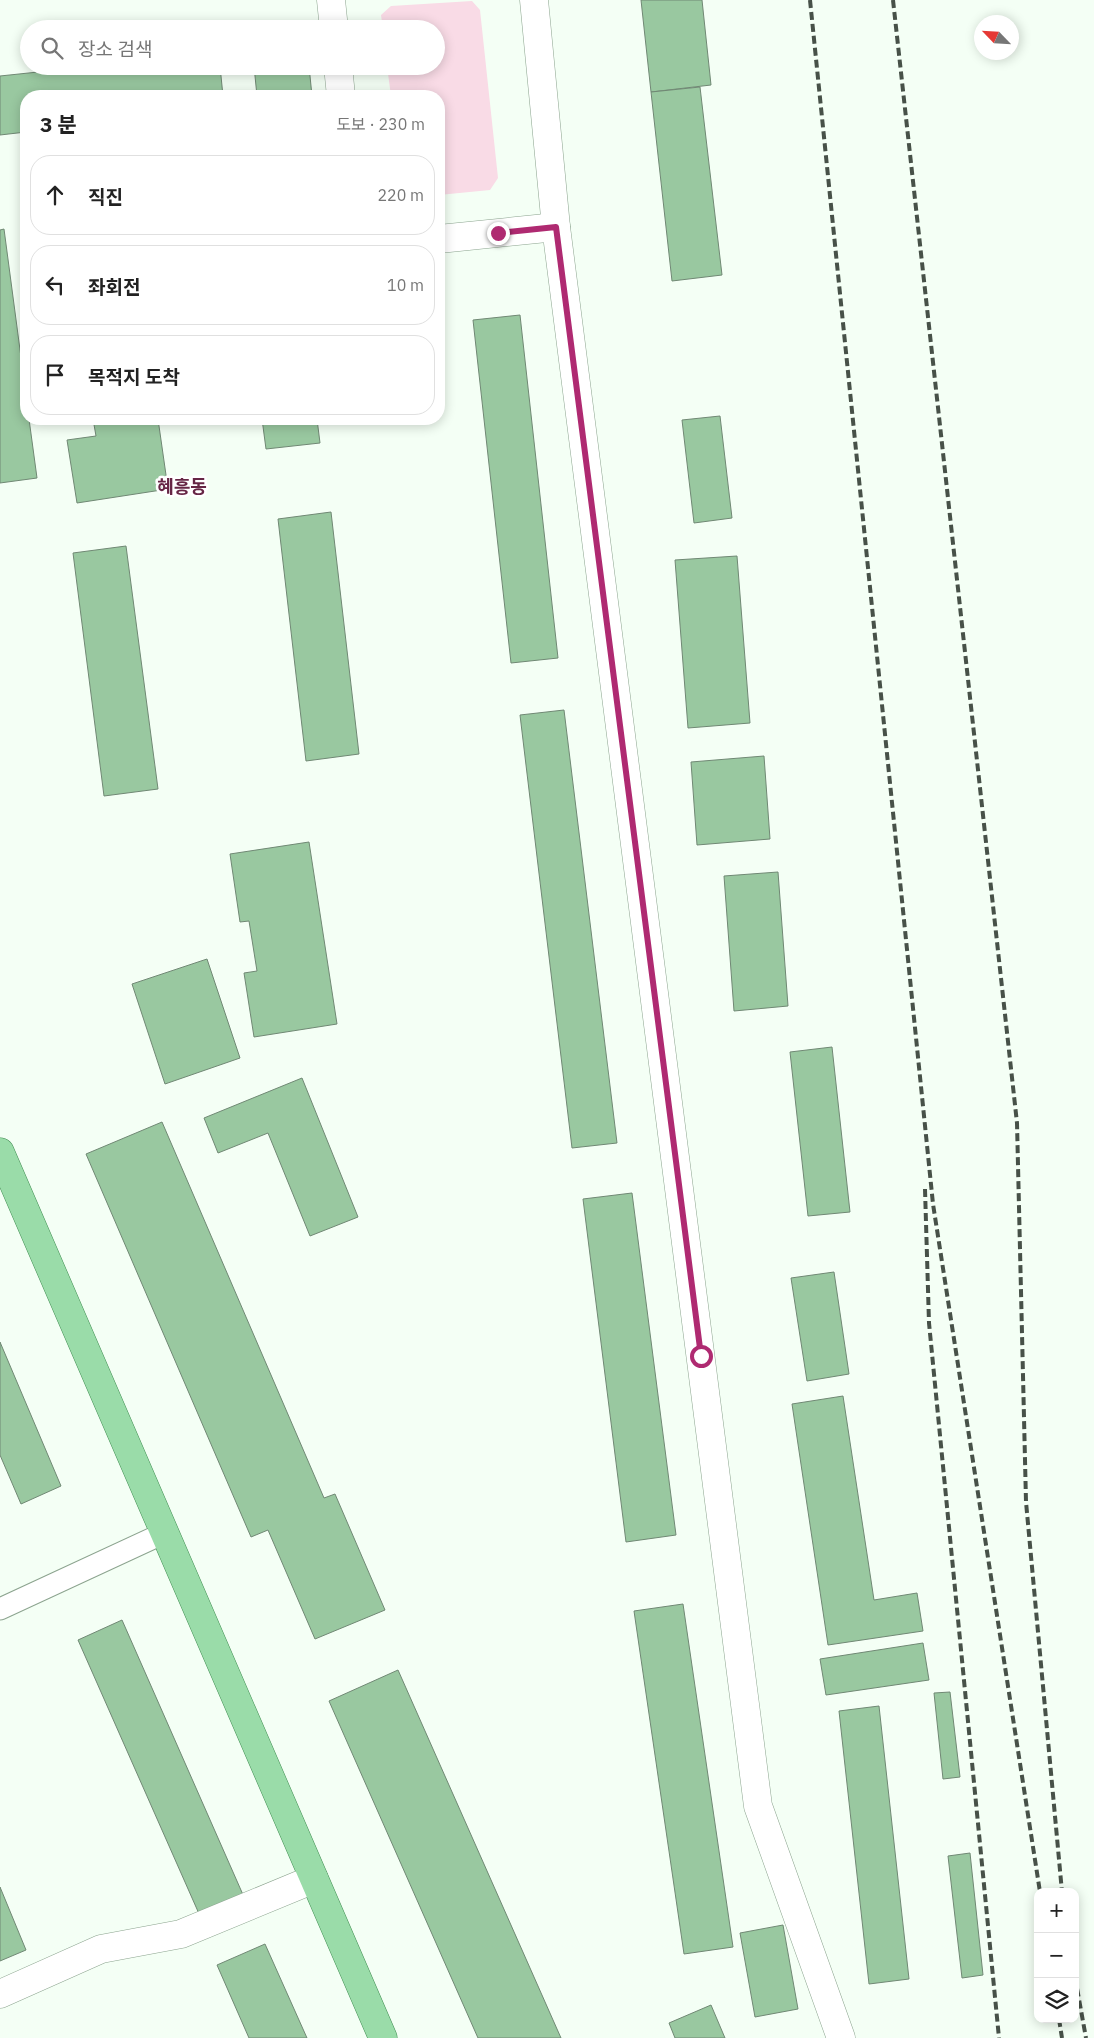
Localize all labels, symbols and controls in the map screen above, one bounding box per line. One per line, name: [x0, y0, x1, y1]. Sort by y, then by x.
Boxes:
north arrow: [974, 15, 1019, 60]
search box: [20, 20, 445, 75]
icon: search: [38, 34, 66, 62]
text: 장소 검색: [78, 37, 152, 61]
text: 3 분: [40, 110, 77, 138]
text: 도보 · 230 m: [336, 114, 425, 134]
icon: ahead: [41, 181, 69, 209]
text: 직진: [88, 185, 123, 209]
text: 220 m: [377, 185, 424, 205]
route end: [487, 222, 510, 245]
icon: left: [41, 271, 69, 299]
text: 좌회전: [88, 275, 140, 299]
text: 10 m: [387, 275, 424, 295]
icon: arrive: [41, 361, 69, 389]
text: 목적지 도착: [88, 365, 180, 389]
district label: 혜흥동: [157, 475, 207, 498]
route start: [690, 1345, 713, 1368]
map controls: [1034, 1888, 1079, 2023]
button: +: [1034, 1888, 1079, 1933]
button: −: [1034, 1933, 1079, 1978]
button: layers: [1034, 1978, 1079, 2023]

